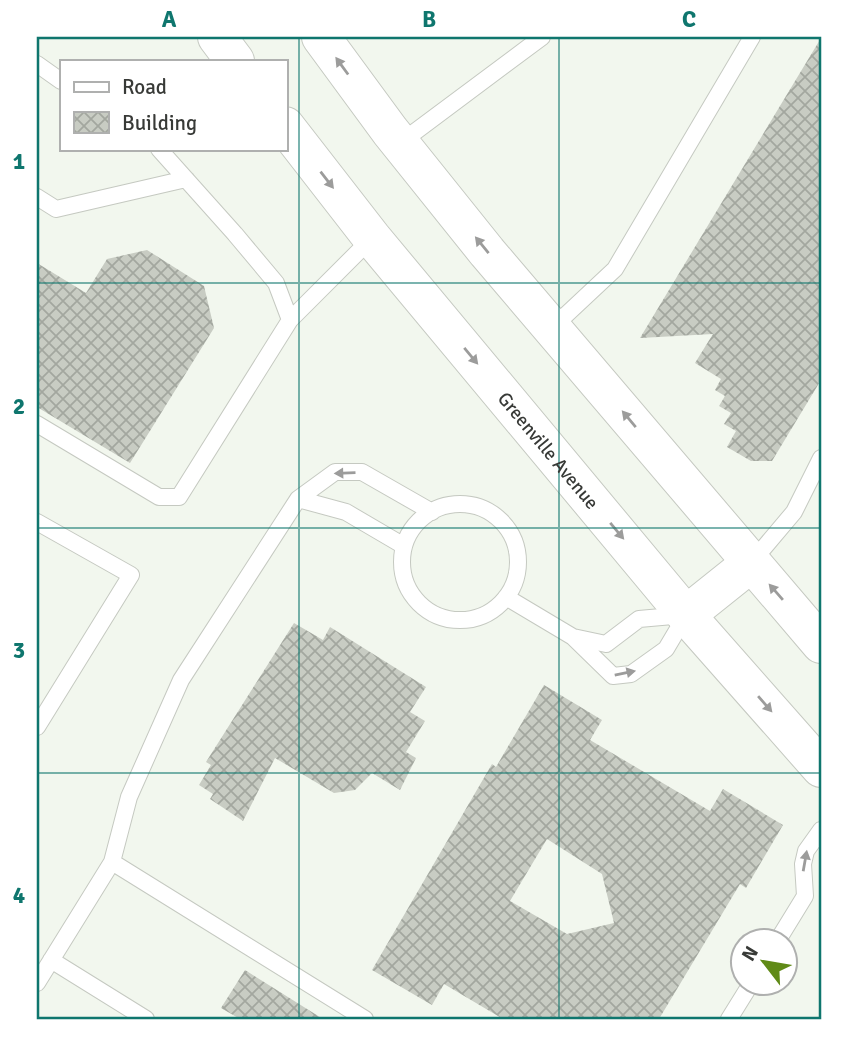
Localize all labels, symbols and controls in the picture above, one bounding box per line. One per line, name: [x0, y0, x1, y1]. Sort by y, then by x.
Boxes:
text: A: [162, 5, 177, 34]
text: B: [422, 5, 436, 34]
text: C: [682, 5, 696, 34]
one-way arrow: [335, 57, 349, 75]
legend: [60, 60, 287, 150]
text: Road: [122, 74, 167, 100]
text: Building: [122, 110, 197, 136]
text: 1: [13, 147, 25, 176]
one-way arrow: [319, 171, 334, 189]
one-way arrow: [475, 237, 490, 254]
one-way arrow: [463, 348, 478, 365]
street label: Greenville Avenue: [492, 387, 604, 514]
text: 2: [13, 392, 25, 421]
one-way arrow: [621, 410, 637, 428]
one-way arrow: [334, 467, 356, 478]
one-way arrow: [609, 522, 625, 540]
one-way arrow: [768, 583, 784, 601]
text: 3: [13, 636, 25, 665]
one-way arrow: [614, 668, 636, 679]
one-way arrow: [757, 695, 773, 713]
one-way arrow: [800, 850, 811, 872]
text: 4: [13, 881, 25, 910]
north arrow: [728, 926, 798, 996]
text: N: [737, 942, 764, 966]

